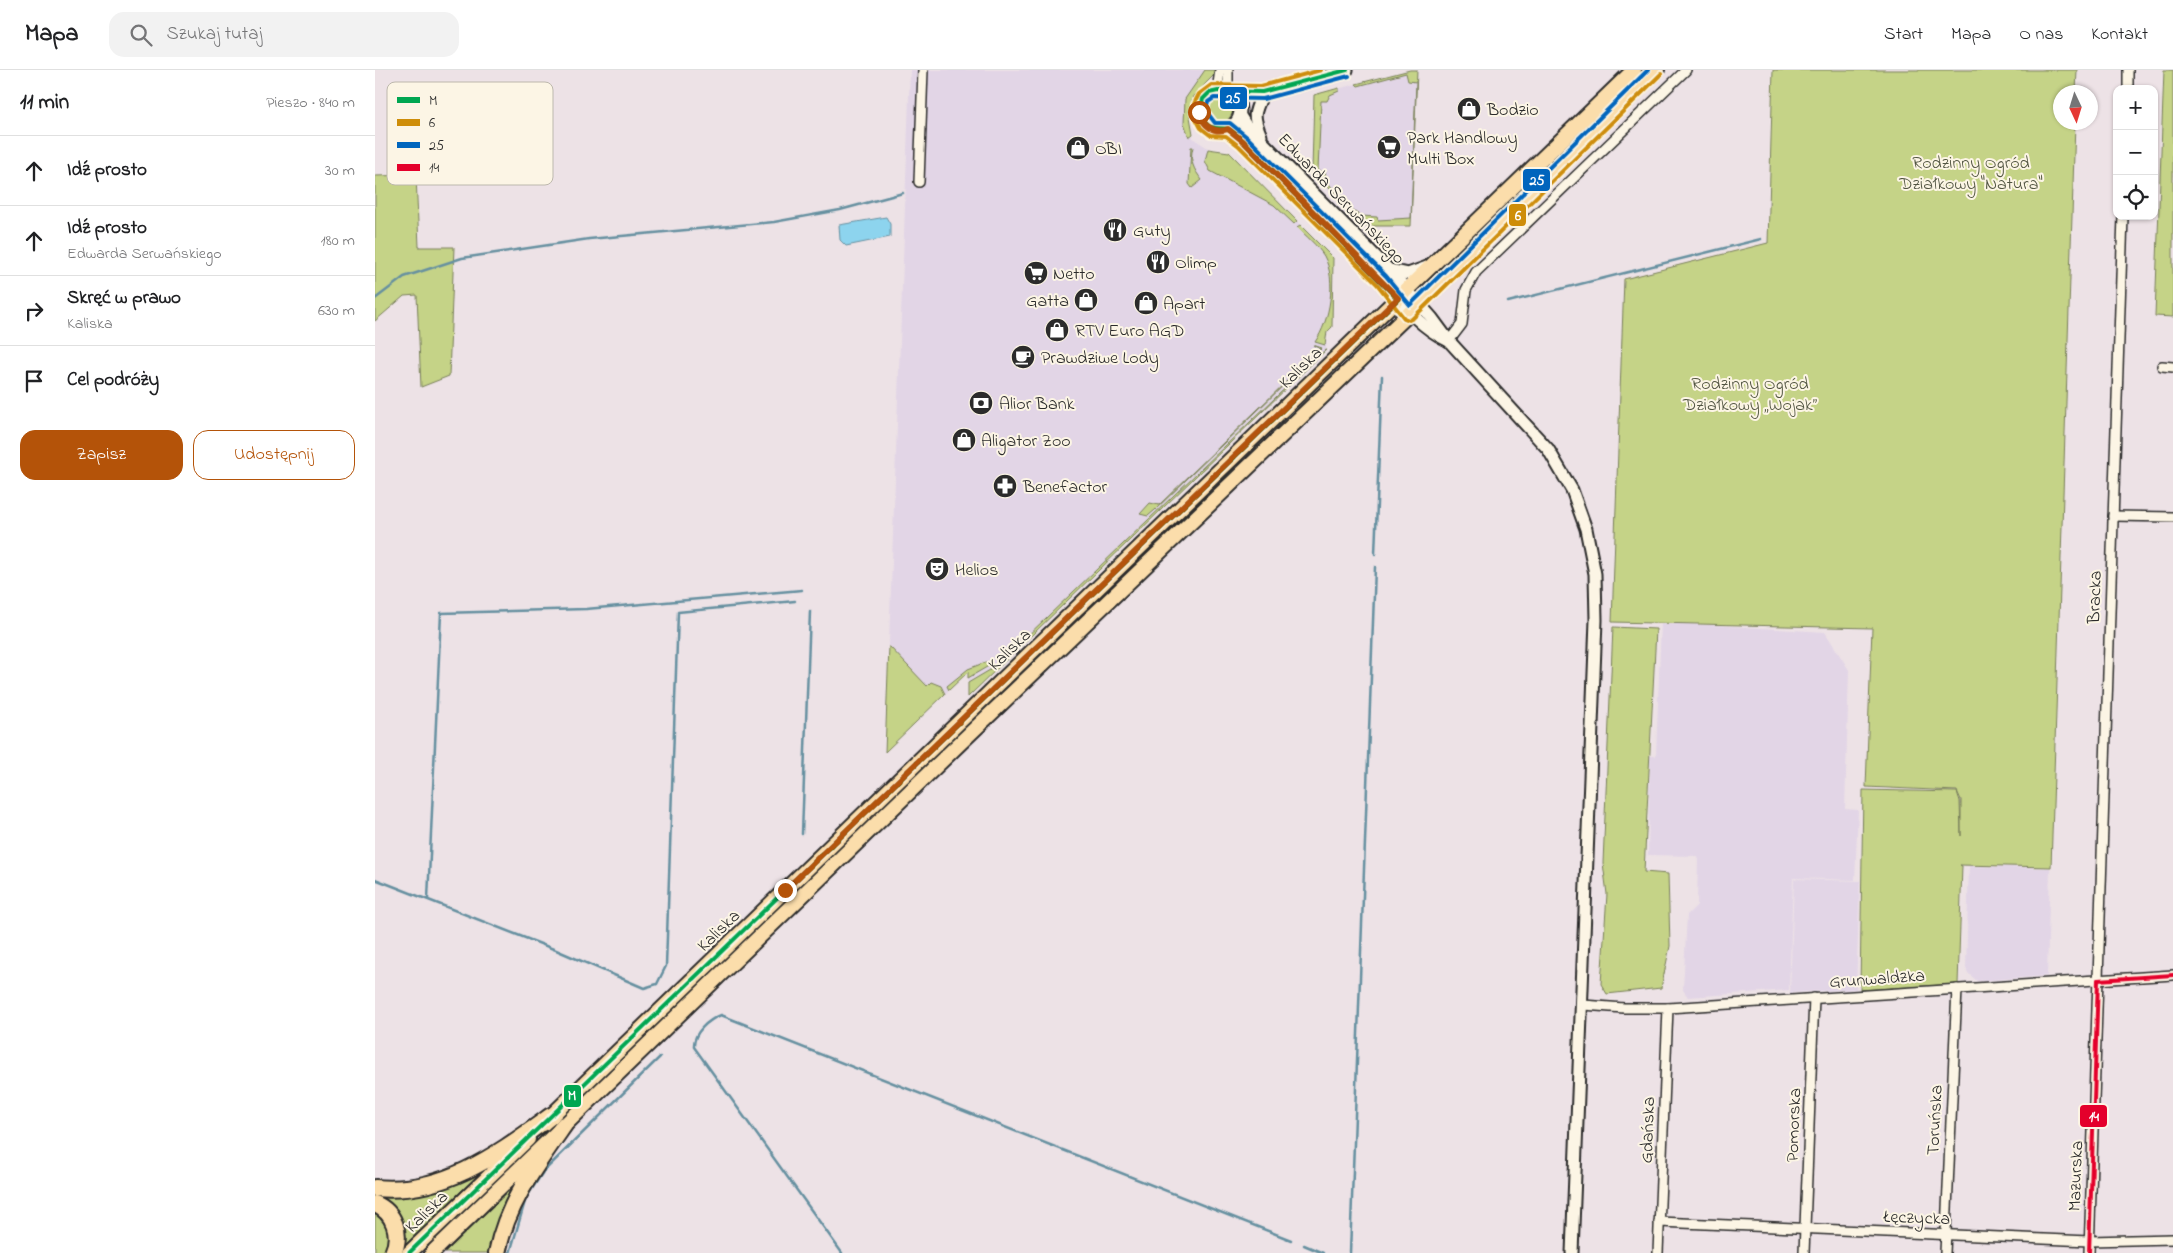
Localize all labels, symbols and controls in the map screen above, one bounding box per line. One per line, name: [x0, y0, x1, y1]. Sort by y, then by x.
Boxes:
search box: [109, 12, 459, 57]
text: Mapa: [25, 17, 79, 52]
icon: search: [127, 21, 155, 49]
text: Szukaj tutaj: [167, 21, 262, 48]
text: Start: [1884, 22, 1923, 48]
text: Mapa: [1951, 22, 1991, 48]
text: O nas: [2019, 22, 2063, 48]
text: Kontakt: [2091, 22, 2148, 48]
legend: [387, 82, 553, 185]
north arrow: [2053, 85, 2098, 130]
map controls: [2113, 85, 2158, 220]
button: +: [2113, 85, 2158, 130]
line badge: 25: [1219, 86, 1248, 110]
text: 11 min: [20, 88, 69, 118]
text: 25: [1225, 89, 1240, 110]
text: Pieszo · 840 m: [266, 91, 355, 115]
text: M: [429, 91, 438, 112]
shop icon: Bodzio: [1456, 96, 1482, 122]
place label: Bodzio: [1486, 98, 1539, 124]
route start: [1188, 101, 1211, 124]
text: 6: [429, 113, 435, 134]
place label: Park Handlowy Multi Box: [1407, 126, 1517, 173]
street label: Edwarda Serwańskiego: [1270, 128, 1410, 272]
button: −: [2113, 130, 2158, 175]
supermarket icon: Park Handlowy Multi Box: [1376, 134, 1402, 160]
shop icon: OBI: [1065, 135, 1091, 161]
text: 25: [429, 136, 444, 157]
place label: OBI: [1095, 137, 1122, 163]
park label: Rodzinny Ogród Działkowy "Natura": [1898, 151, 2043, 198]
icon: ahead: [20, 157, 48, 185]
text: Idź prosto: [67, 157, 147, 184]
text: 14: [429, 158, 439, 179]
text: 30 m: [325, 159, 355, 183]
line badge: 25: [1522, 168, 1551, 192]
text: 25: [1529, 171, 1544, 192]
button: locate: [2113, 175, 2158, 220]
line badge: 6: [1508, 203, 1527, 227]
text: 6: [1514, 206, 1522, 227]
text: Idź prosto: [67, 215, 147, 242]
restaurant icon: Guty: [1102, 217, 1128, 243]
place label: Guty: [1133, 219, 1171, 245]
icon: ahead: [20, 227, 48, 255]
text: 180 m: [321, 229, 355, 253]
text: Edwarda Serwańskiego: [67, 242, 222, 266]
restaurant icon: Olimp: [1145, 249, 1171, 275]
place label: Olimp: [1175, 251, 1217, 277]
supermarket icon: Netto: [1023, 260, 1049, 286]
place label: Netto: [1053, 262, 1095, 288]
text: Skręć w prawo: [67, 285, 181, 312]
shop icon: Gatta: [1073, 287, 1099, 313]
place label: Gatta: [1026, 289, 1069, 315]
shop icon: Apart: [1133, 290, 1159, 316]
place label: Apart: [1163, 292, 1205, 318]
icon: right: [20, 297, 48, 325]
text: 630 m: [318, 299, 355, 323]
text: Kaliska: [67, 312, 113, 336]
shop icon: RTV Euro AGD: [1044, 317, 1070, 343]
place label: RTV Euro AGD: [1075, 319, 1184, 345]
street label: Kaliska: [1274, 341, 1329, 396]
cafe icon: Prawdziwe Lody: [1010, 344, 1036, 370]
place label: Prawdziwe Lody: [1041, 346, 1159, 372]
icon: arrive: [20, 367, 48, 395]
text: Cel podróży: [67, 367, 159, 394]
park label: Rodzinny Ogród Działkowy „Wojak”: [1682, 372, 1818, 419]
bank icon: Alior Bank: [968, 390, 994, 416]
place label: Alior Bank: [999, 392, 1074, 418]
shop icon: Aligator Zoo: [951, 427, 977, 453]
place label: Aligator Zoo: [981, 429, 1071, 456]
button: Zapisz: [20, 430, 183, 480]
button: Udostępnij: [193, 430, 355, 480]
pharmacy icon: Benefactor: [992, 473, 1018, 499]
place label: Benefactor: [1022, 475, 1108, 501]
theatre icon: Helios: [924, 556, 950, 582]
place label: Helios: [955, 558, 998, 584]
street label: Bracka: [2082, 570, 2110, 625]
street label: Kaliska: [983, 623, 1038, 678]
route end: [774, 879, 797, 902]
street label: Kaliska: [692, 904, 747, 959]
street label: Grunwaldzka: [1828, 964, 1926, 996]
line badge: M: [563, 1084, 582, 1108]
street label: Toruńska: [1921, 1084, 1951, 1156]
text: M: [568, 1086, 576, 1107]
street label: Pomorska: [1781, 1087, 1809, 1163]
street label: Gdańska: [1635, 1096, 1663, 1164]
line badge: 14: [2079, 1104, 2108, 1128]
text: 14: [2089, 1107, 2099, 1128]
street label: Mazurska: [2063, 1140, 2091, 1212]
street label: Kaliska: [400, 1185, 455, 1240]
street label: Łęczycka: [1882, 1205, 1951, 1233]

